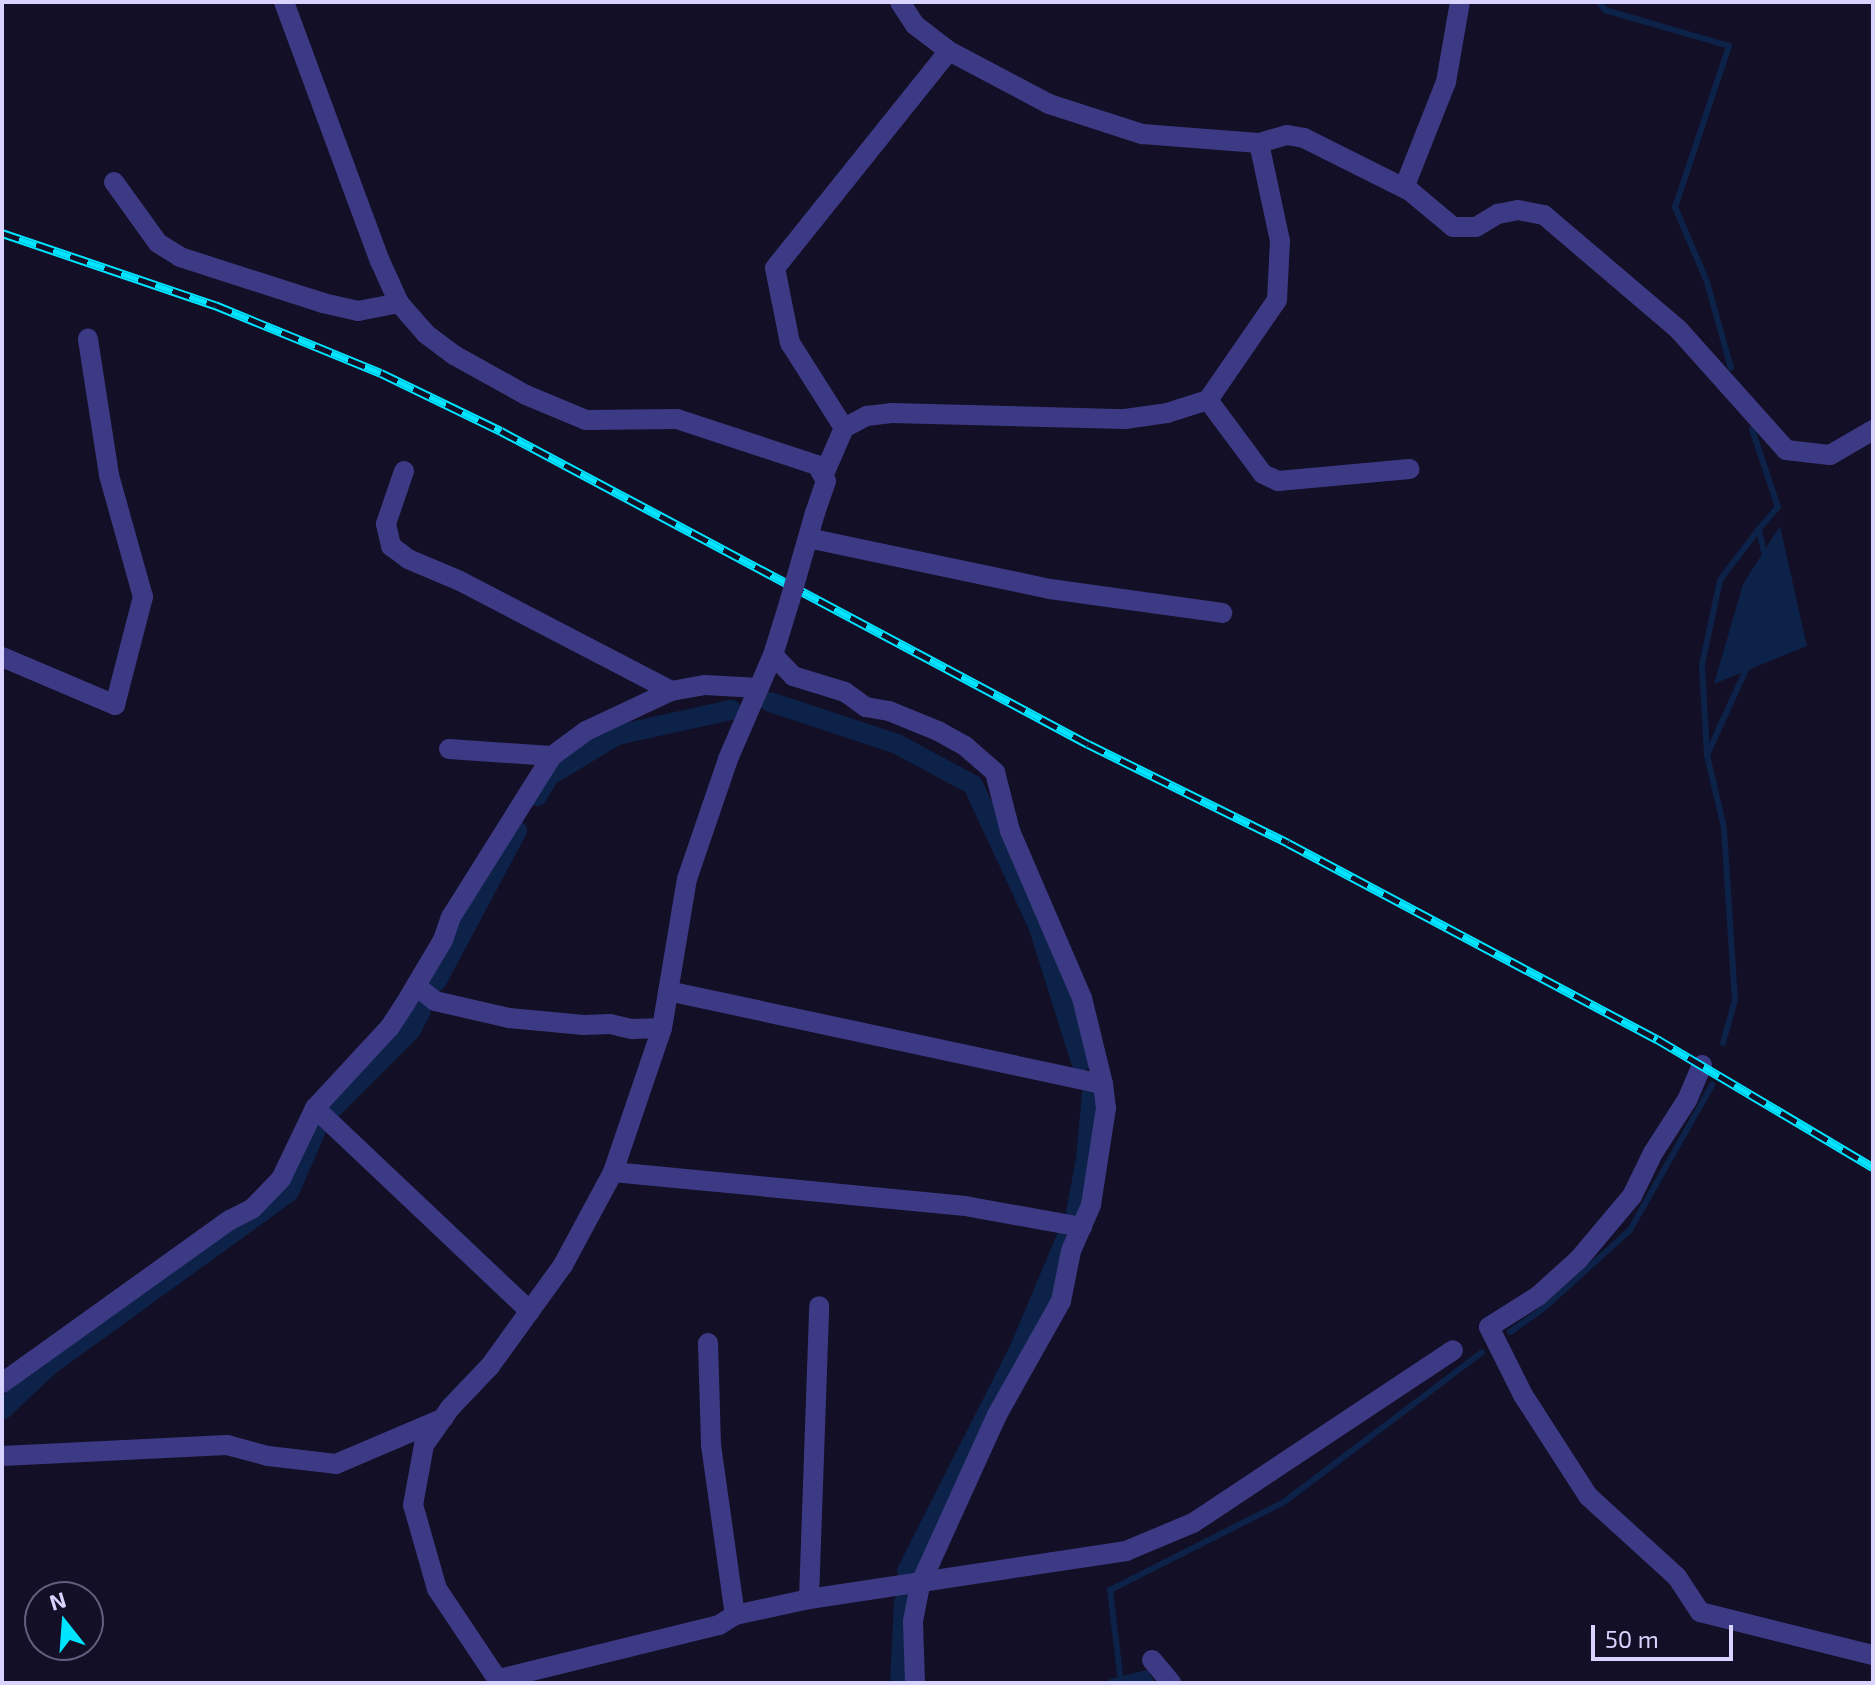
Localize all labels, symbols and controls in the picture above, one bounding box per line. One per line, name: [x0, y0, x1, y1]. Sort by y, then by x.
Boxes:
north arrow: [24, 1581, 104, 1661]
text: N: [46, 1585, 69, 1615]
scale bar: [1595, 1609, 1737, 1659]
text: 50 m: [1605, 1624, 1659, 1653]

